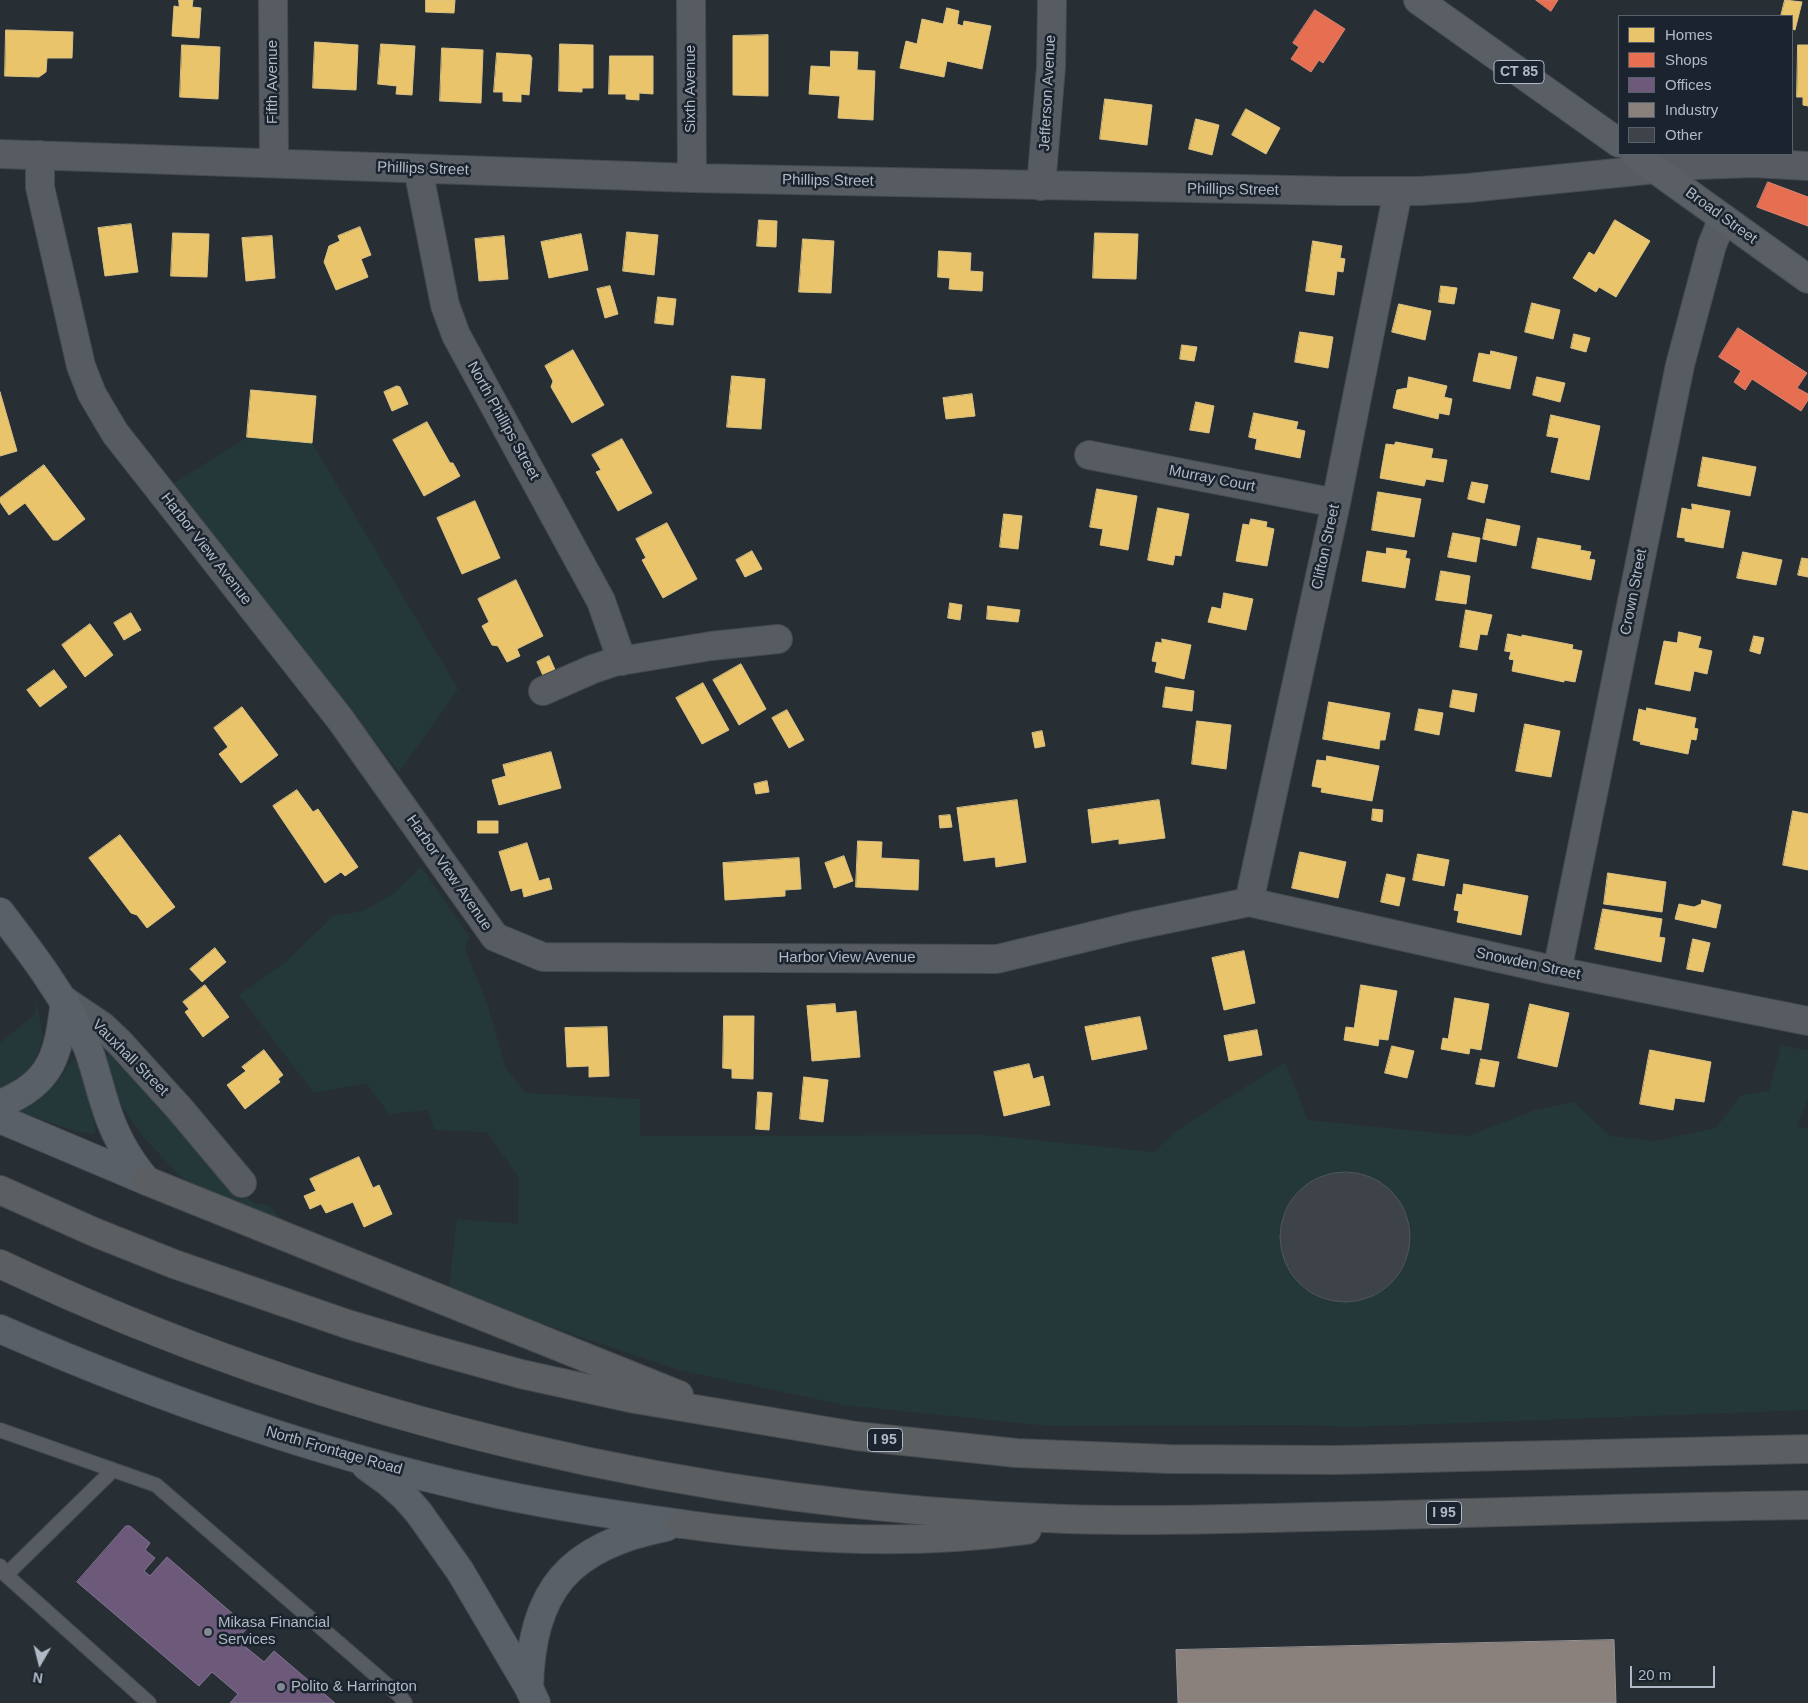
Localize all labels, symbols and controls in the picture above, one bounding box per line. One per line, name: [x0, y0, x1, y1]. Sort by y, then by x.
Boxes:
legend: [1618, 15, 1793, 155]
text: Homes: [1665, 26, 1713, 43]
street label: Jefferson Avenue: [1036, 35, 1060, 151]
street label: Fifth Avenue: [264, 40, 282, 124]
street label: Sixth Avenue: [682, 45, 700, 133]
text: Shops: [1665, 51, 1708, 68]
road number: CT 85: [1494, 61, 1544, 84]
text: Offices: [1665, 76, 1711, 93]
text: Industry: [1665, 101, 1718, 118]
text: Other: [1665, 126, 1703, 143]
street label: Phillips Street: [377, 158, 469, 180]
street label: Phillips Street: [782, 171, 874, 191]
street label: Phillips Street: [1187, 180, 1279, 200]
street label: Broad Street: [1682, 184, 1760, 248]
street label: North Phillips Street: [463, 359, 543, 483]
street label: Murray Court: [1167, 462, 1257, 496]
street label: Harbor View Avenue: [157, 489, 255, 609]
street label: Clifton Street: [1308, 503, 1344, 591]
street label: Crown Street: [1617, 547, 1651, 637]
street label: Harbor View Avenue: [402, 812, 496, 934]
street label: Snowden Street: [1474, 944, 1582, 984]
street label: Harbor View Avenue: [778, 949, 916, 967]
street label: Vauxhall Street: [88, 1016, 172, 1100]
street label: North Frontage Road: [264, 1423, 404, 1479]
road number: I 95: [868, 1428, 902, 1452]
road number: I 95: [1426, 1502, 1462, 1525]
place label: Mikasa Financial Services: [218, 1614, 330, 1649]
marker: Mikasa Financial Services: [202, 1626, 214, 1638]
north arrow: [15, 1638, 65, 1688]
scale bar: [1633, 1656, 1718, 1688]
text: 20 m: [1638, 1666, 1671, 1683]
text: N: [32, 1669, 44, 1686]
place label: Polito & Harrington: [291, 1678, 417, 1696]
marker: Polito & Harrington: [275, 1681, 287, 1693]

